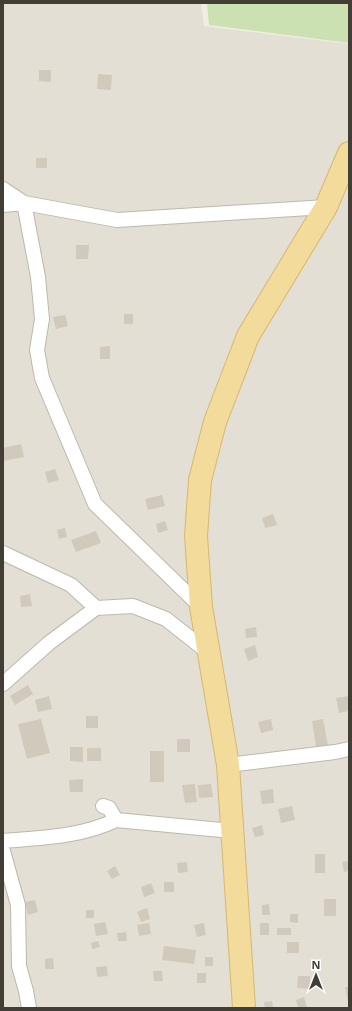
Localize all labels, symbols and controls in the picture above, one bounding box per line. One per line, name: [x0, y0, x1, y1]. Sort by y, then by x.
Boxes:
north arrow: [296, 955, 336, 995]
text: N: [312, 957, 320, 972]

